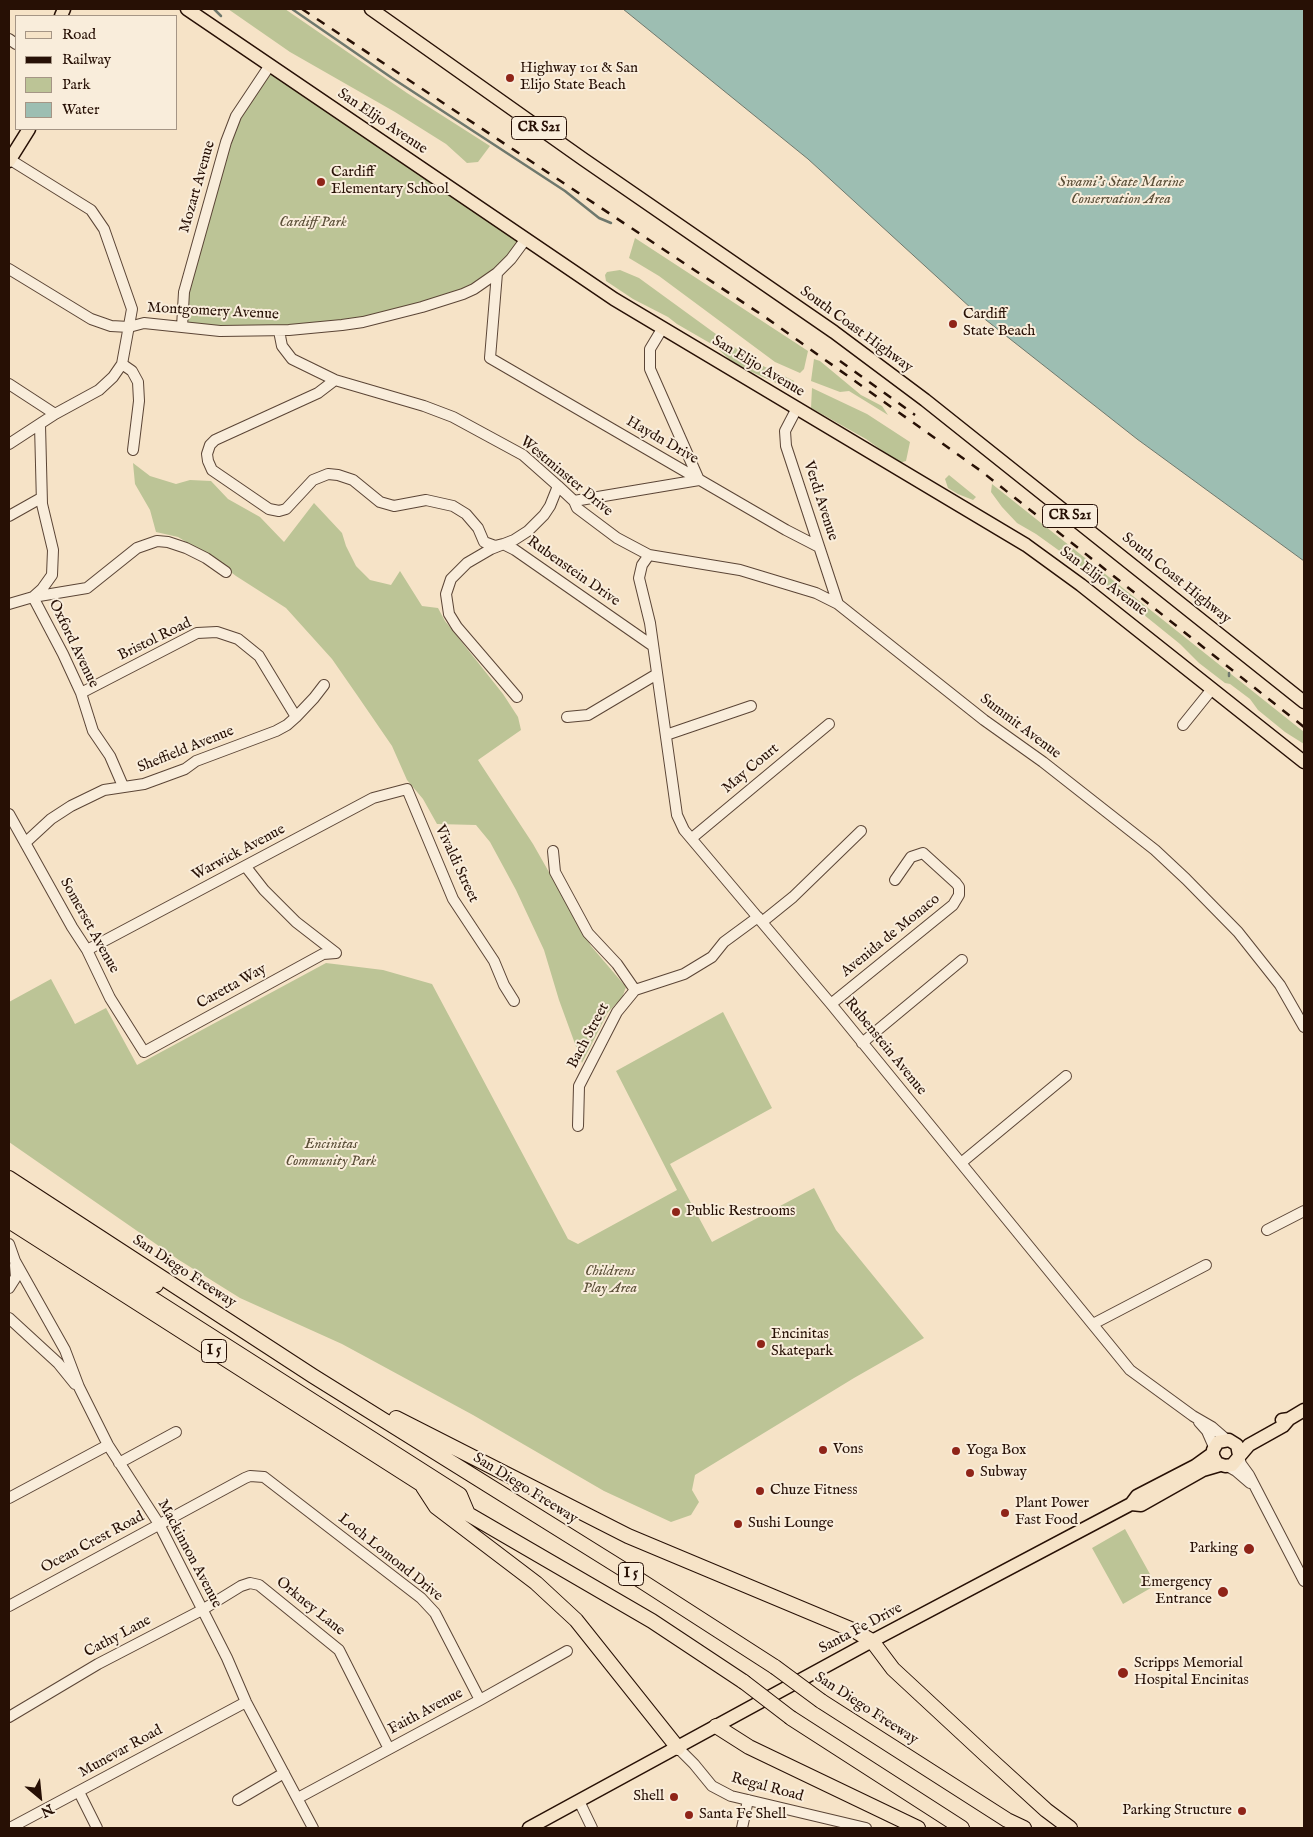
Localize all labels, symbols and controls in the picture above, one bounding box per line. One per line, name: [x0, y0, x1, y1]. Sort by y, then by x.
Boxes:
legend: [15, 15, 178, 130]
text: Road: [62, 25, 96, 44]
text: Railway: [62, 50, 111, 69]
place label: Highway 101 & San Elijo State Beach: [520, 60, 638, 95]
marker: Highway 101 & San Elijo State Beach: [504, 72, 516, 84]
text: Park: [62, 75, 91, 94]
street label: San Elijo Avenue: [334, 85, 430, 159]
text: Water: [62, 100, 99, 119]
road number: CR S21: [512, 116, 566, 140]
street label: Mozart Avenue: [176, 139, 220, 235]
place label: Cardiff Elementary School: [331, 164, 449, 199]
park label: Swami's State Marine Conservation Area: [1058, 174, 1184, 209]
marker: Cardiff Elementary School: [315, 176, 327, 188]
park label: Cardiff Park: [279, 214, 347, 232]
street label: South Coast Highway: [796, 283, 916, 377]
street label: Montgomery Avenue: [147, 300, 279, 324]
place label: Cardiff State Beach: [963, 306, 1035, 341]
marker: Cardiff State Beach: [947, 318, 959, 330]
street label: San Elijo Avenue: [709, 332, 807, 402]
street label: Haydn Drive: [623, 413, 701, 469]
street label: Westminster Drive: [516, 433, 616, 521]
street label: Verdi Avenue: [799, 459, 841, 543]
road number: CR S21: [1042, 504, 1098, 528]
street label: South Coast Highway: [1118, 529, 1234, 629]
street label: Rubenstein Drive: [523, 533, 623, 611]
street label: San Elijo Avenue: [1056, 543, 1150, 621]
street label: Oxford Avenue: [44, 597, 102, 691]
street label: Bristol Road: [115, 615, 195, 665]
street label: Summit Avenue: [976, 691, 1064, 763]
street label: Sheffield Avenue: [135, 722, 237, 778]
street label: May Court: [719, 740, 783, 798]
street label: Warwick Avenue: [189, 821, 289, 885]
street label: Vivaldi Street: [430, 822, 482, 906]
street label: Somerset Avenue: [55, 875, 123, 977]
street label: Avenida de Monaco: [838, 891, 944, 981]
street label: Caretta Way: [194, 961, 270, 1013]
street label: Rubenstein Avenue: [840, 995, 930, 1099]
street label: Bach Street: [564, 1000, 614, 1072]
park label: Encinitas Community Park: [285, 1136, 377, 1171]
place label: Public Restrooms: [686, 1203, 795, 1221]
marker: Public Restrooms: [670, 1206, 682, 1218]
street label: San Diego Freeway: [129, 1232, 239, 1312]
park label: Childrens Play Area: [583, 1263, 637, 1298]
place label: Encinitas Skatepark: [771, 1326, 833, 1361]
marker: Encinitas Skatepark: [755, 1338, 767, 1350]
road number: I 5: [202, 1340, 226, 1362]
place label: Vons: [833, 1441, 863, 1459]
place label: Yoga Box: [966, 1442, 1026, 1460]
marker: Vons: [817, 1444, 829, 1456]
marker: Yoga Box: [950, 1445, 962, 1457]
street label: San Diego Freeway: [469, 1450, 581, 1528]
place label: Subway: [980, 1464, 1027, 1482]
marker: Subway: [964, 1467, 976, 1479]
place label: Chuze Fitness: [770, 1482, 858, 1500]
marker: Chuze Fitness: [754, 1485, 766, 1497]
place label: Plant Power Fast Food: [1015, 1495, 1089, 1530]
street label: Mackinnon Avenue: [153, 1497, 225, 1611]
marker: Plant Power Fast Food: [999, 1507, 1011, 1519]
street label: Ocean Crest Road: [38, 1508, 148, 1578]
street label: Loch Lomond Drive: [334, 1510, 446, 1606]
place label: Sushi Lounge: [748, 1515, 834, 1533]
marker: Sushi Lounge: [732, 1518, 744, 1530]
place label: Parking: [1189, 1540, 1238, 1558]
marker: Parking: [1242, 1542, 1256, 1556]
road number: I 5: [618, 1562, 644, 1586]
street label: Orkney Lane: [272, 1574, 348, 1640]
place label: Emergency Entrance: [1141, 1574, 1212, 1609]
marker: Emergency Entrance: [1216, 1585, 1230, 1599]
street label: Santa Fe Drive: [816, 1600, 906, 1658]
street label: Cathy Lane: [82, 1612, 154, 1662]
place label: Scripps Memorial Hospital Encinitas: [1134, 1655, 1249, 1690]
marker: Scripps Memorial Hospital Encinitas: [1116, 1666, 1130, 1680]
street label: San Diego Freeway: [811, 1669, 921, 1749]
street label: Faith Avenue: [386, 1685, 466, 1739]
street label: Munevar Road: [76, 1722, 166, 1782]
street label: Regal Road: [729, 1770, 805, 1806]
north arrow: [15, 1772, 65, 1822]
place label: Shell: [633, 1788, 664, 1806]
marker: Shell: [668, 1791, 680, 1803]
text: N: [37, 1799, 57, 1821]
place label: Parking Structure: [1122, 1802, 1232, 1820]
marker: Parking Structure: [1236, 1805, 1248, 1817]
place label: Santa Fe Shell: [699, 1806, 786, 1824]
marker: Santa Fe Shell: [683, 1809, 695, 1821]

